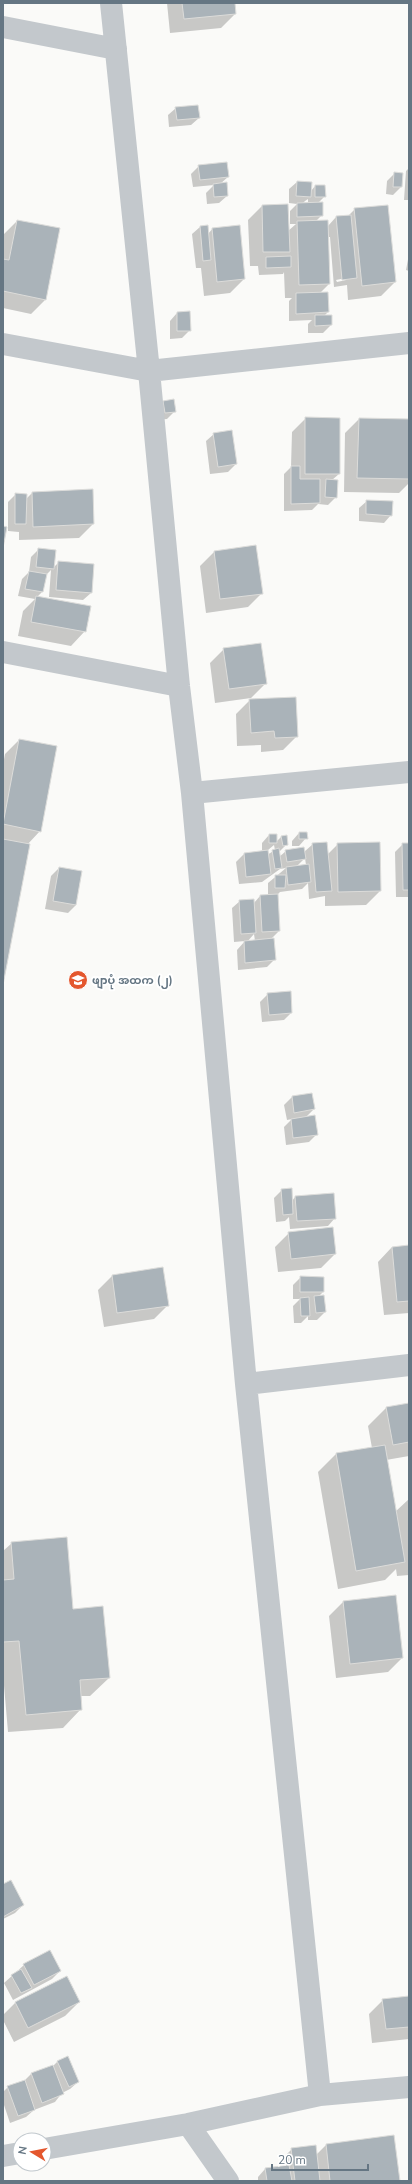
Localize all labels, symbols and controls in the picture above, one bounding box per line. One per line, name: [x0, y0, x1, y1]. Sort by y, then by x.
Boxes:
school or university icon: ဖျာပုံ အထက (၂): [67, 969, 89, 991]
place label: ဖျာပုံ အထက (၂): [92, 973, 173, 990]
north arrow: [12, 2132, 52, 2172]
text: N: [15, 2145, 31, 2156]
scale bar: [272, 2146, 368, 2172]
text: 20 m: [278, 2152, 306, 2168]

